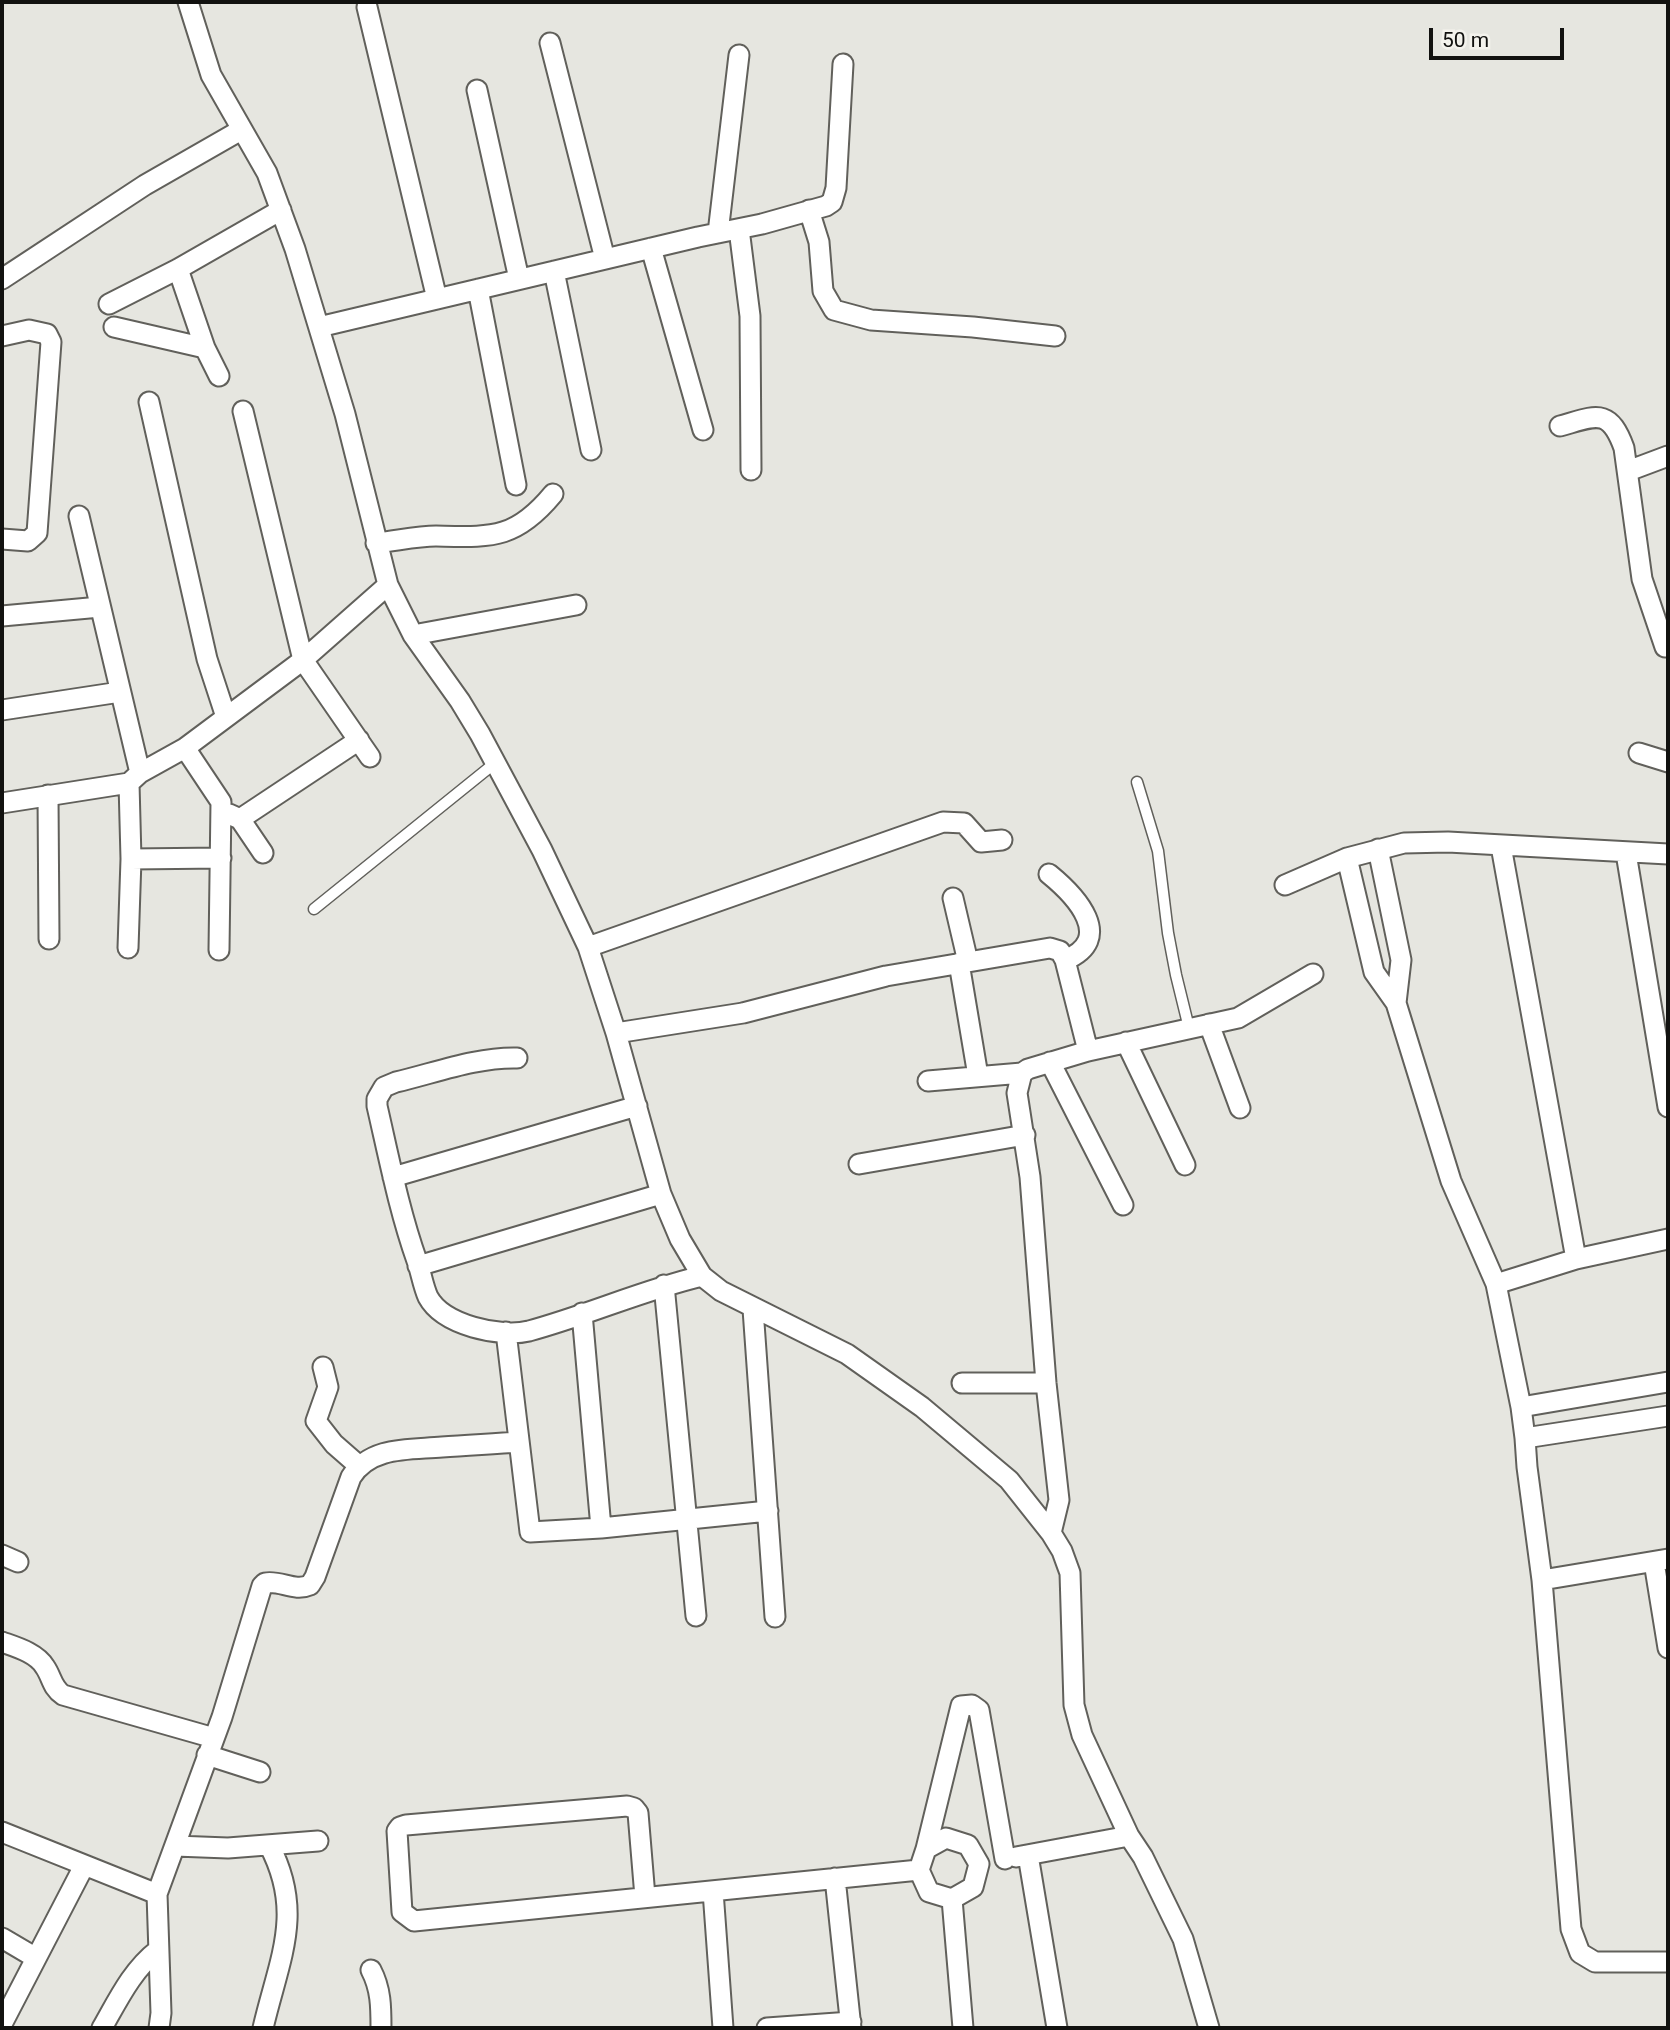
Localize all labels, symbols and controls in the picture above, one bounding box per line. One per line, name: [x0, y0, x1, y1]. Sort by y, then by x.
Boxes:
scale bar: [1432, 14, 1567, 58]
text: 50 m: [1442, 28, 1489, 52]

